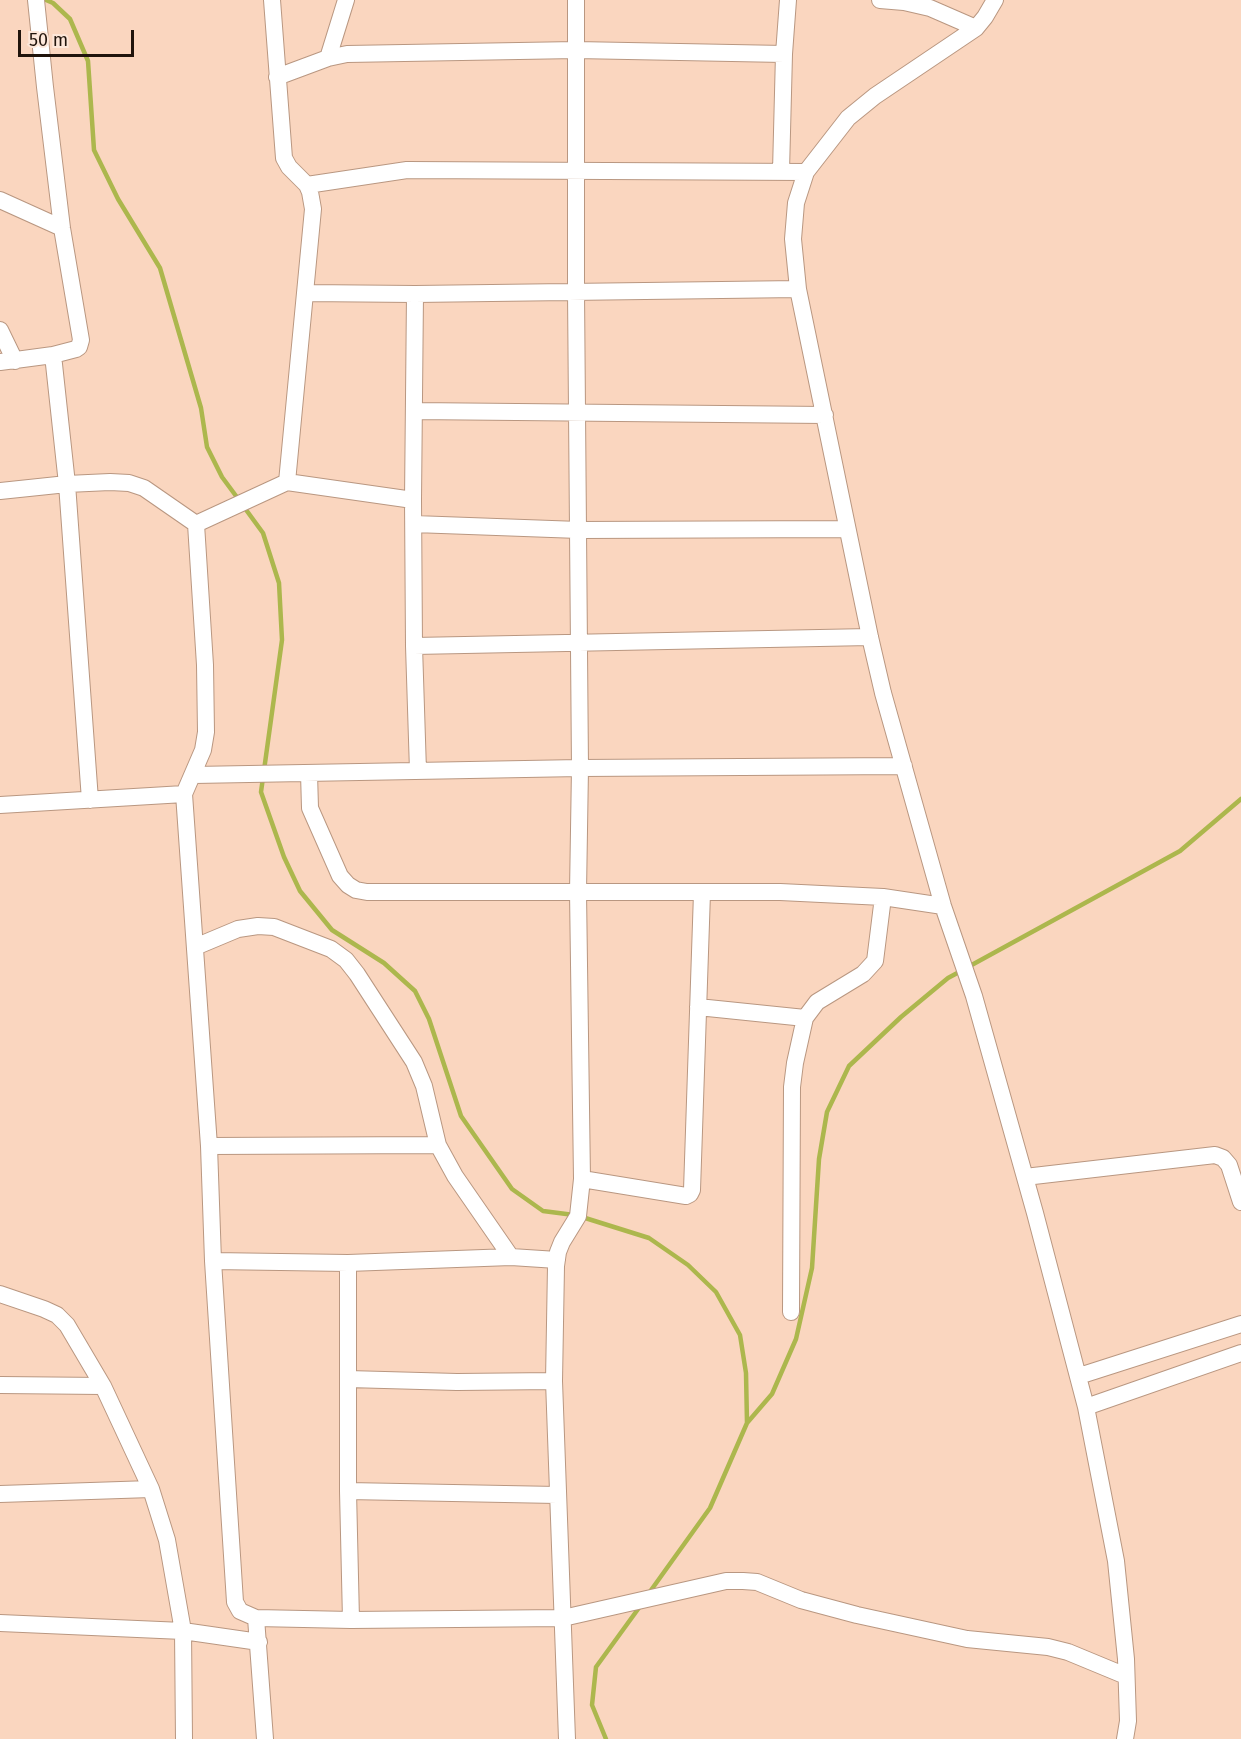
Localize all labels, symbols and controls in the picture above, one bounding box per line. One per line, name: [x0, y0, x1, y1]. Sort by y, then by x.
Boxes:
scale bar: [21, 18, 136, 56]
text: 50 m: [29, 29, 68, 51]

